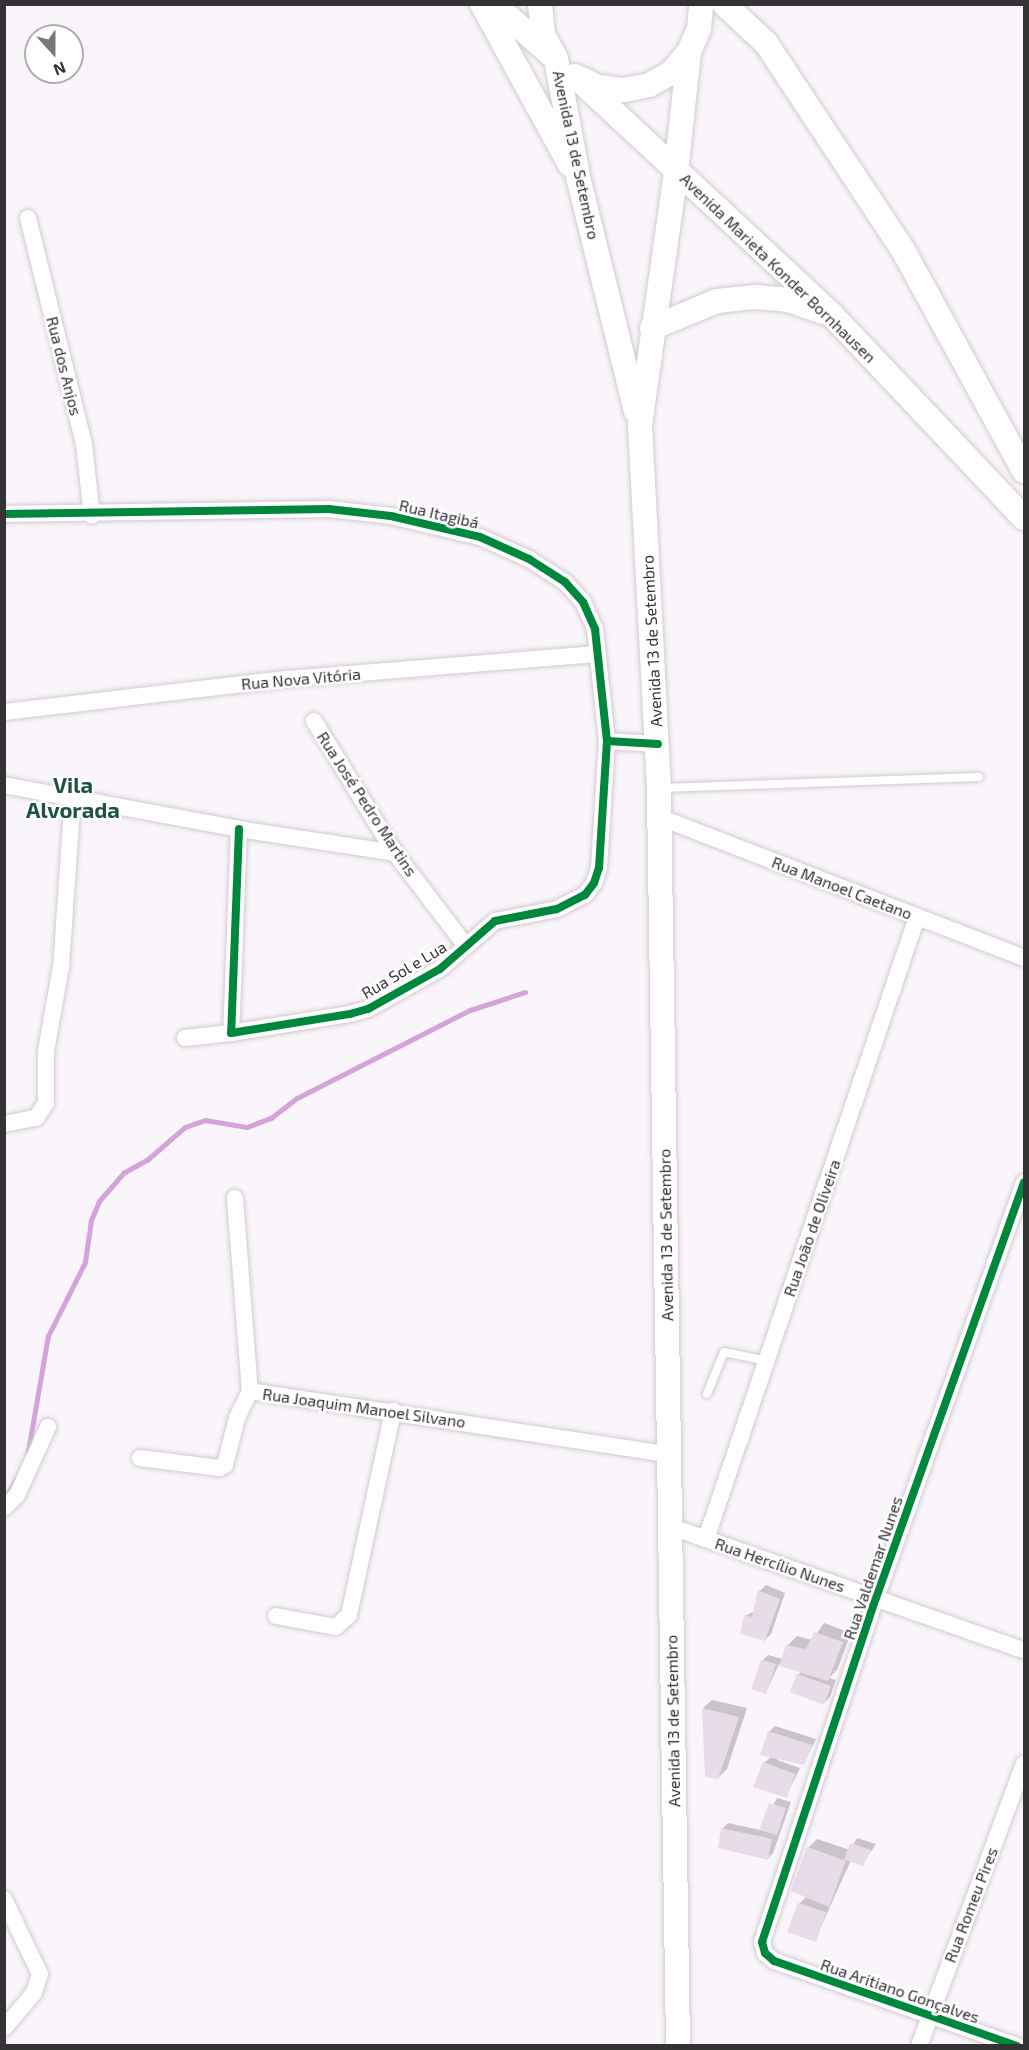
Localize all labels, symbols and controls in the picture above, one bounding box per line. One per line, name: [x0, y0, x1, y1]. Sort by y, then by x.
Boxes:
north arrow: [24, 24, 84, 84]
text: N: [51, 58, 69, 80]
street label: Avenida 13 de Setembro: [549, 69, 603, 241]
street label: Avenida Marieta Konder Bornhausen: [676, 169, 880, 367]
street label: Rua dos Anjos: [42, 314, 86, 418]
street label: Rua Itagibá: [397, 496, 481, 532]
street label: Avenida 13 de Setembro: [638, 554, 666, 728]
street label: Rua Nova Vitória: [240, 664, 362, 694]
street label: Rua José Pedro Martins: [313, 728, 421, 880]
district label: Vila Alvorada: [26, 771, 120, 822]
street label: Rua Manoel Caetano: [769, 852, 915, 924]
street label: Rua Sol e Lua: [358, 937, 450, 1003]
street label: Avenida 13 de Setembro: [655, 1149, 677, 1321]
street label: Rua João de Oliveira: [779, 1157, 845, 1299]
street label: Rua Joaquim Manoel Silvano: [261, 1384, 467, 1432]
street label: Rua Valdemar Nunes: [839, 1493, 907, 1643]
street label: Rua Hercílio Nunes: [712, 1534, 848, 1596]
street label: Avenida 13 de Setembro: [662, 1635, 684, 1807]
street label: Rua Romeu Pires: [940, 1845, 1002, 1965]
street label: Rua Aritiano Gonçalves: [818, 1955, 982, 2027]

